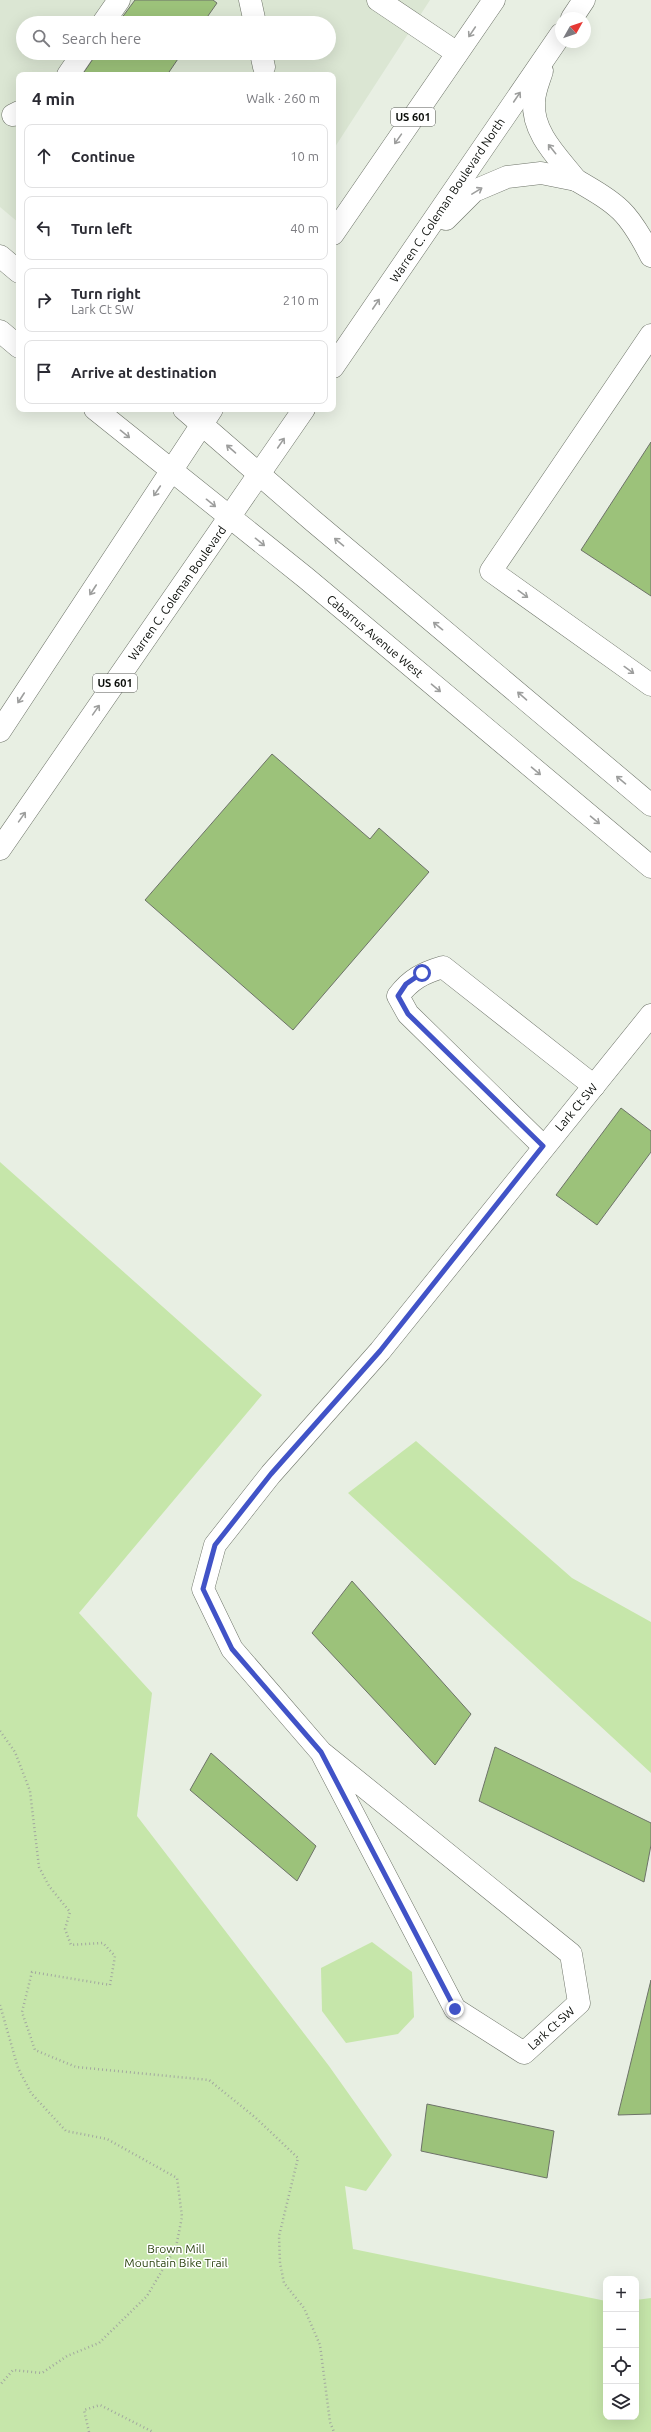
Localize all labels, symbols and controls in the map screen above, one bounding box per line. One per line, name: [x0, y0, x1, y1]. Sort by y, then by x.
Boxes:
north arrow: [555, 12, 591, 48]
search box: [16, 16, 336, 60]
one-way arrow: [468, 26, 476, 37]
icon: search: [30, 27, 52, 49]
text: Search here: [62, 30, 141, 47]
text: 4 min: [32, 89, 75, 108]
text: Walk · 260 m: [246, 91, 320, 105]
one-way arrow: [513, 92, 521, 103]
road number: US 601: [391, 108, 435, 126]
street label: Warren C. Coleman Boulevard North: [387, 115, 507, 285]
one-way arrow: [394, 133, 402, 144]
one-way arrow: [547, 144, 556, 155]
icon: ahead: [33, 145, 55, 167]
text: Continue: [71, 148, 135, 165]
text: 10 m: [290, 149, 319, 163]
one-way arrow: [471, 187, 482, 196]
icon: left: [33, 217, 55, 239]
text: Turn left: [71, 220, 132, 237]
text: 40 m: [290, 221, 319, 235]
text: Turn right: [71, 285, 141, 302]
icon: right: [33, 289, 55, 311]
text: 210 m: [283, 293, 319, 307]
one-way arrow: [372, 299, 380, 310]
text: Lark Ct SW: [71, 302, 134, 316]
icon: arrive: [33, 361, 55, 383]
text: Arrive at destination: [71, 364, 217, 381]
one-way arrow: [120, 429, 130, 438]
one-way arrow: [277, 437, 285, 448]
one-way arrow: [225, 445, 236, 454]
one-way arrow: [153, 486, 161, 497]
one-way arrow: [206, 498, 217, 507]
street label: Warren C. Coleman Boulevard: [126, 523, 228, 663]
one-way arrow: [255, 537, 265, 546]
one-way arrow: [333, 538, 344, 547]
one-way arrow: [89, 584, 97, 595]
one-way arrow: [518, 590, 529, 598]
street label: Cabarrus Avenue West: [324, 592, 426, 680]
one-way arrow: [433, 622, 444, 630]
one-way arrow: [623, 665, 634, 674]
road number: US 601: [93, 674, 137, 692]
one-way arrow: [431, 684, 441, 693]
one-way arrow: [517, 691, 527, 701]
one-way arrow: [17, 693, 26, 704]
one-way arrow: [92, 705, 100, 716]
one-way arrow: [531, 767, 541, 776]
one-way arrow: [616, 776, 626, 785]
one-way arrow: [18, 812, 26, 823]
one-way arrow: [590, 816, 600, 825]
route start: [413, 964, 431, 982]
street label: Lark Ct SW: [552, 1081, 600, 1133]
route end: [446, 2000, 464, 2018]
street label: Lark Ct SW: [525, 2004, 577, 2052]
park label: Brown Mill Mountain Bike Trail: [124, 2242, 228, 2269]
map controls: [603, 2276, 639, 2420]
button: +: [603, 2276, 639, 2312]
button: −: [603, 2312, 639, 2348]
button: locate: [603, 2348, 639, 2384]
button: layers: [603, 2384, 639, 2420]

